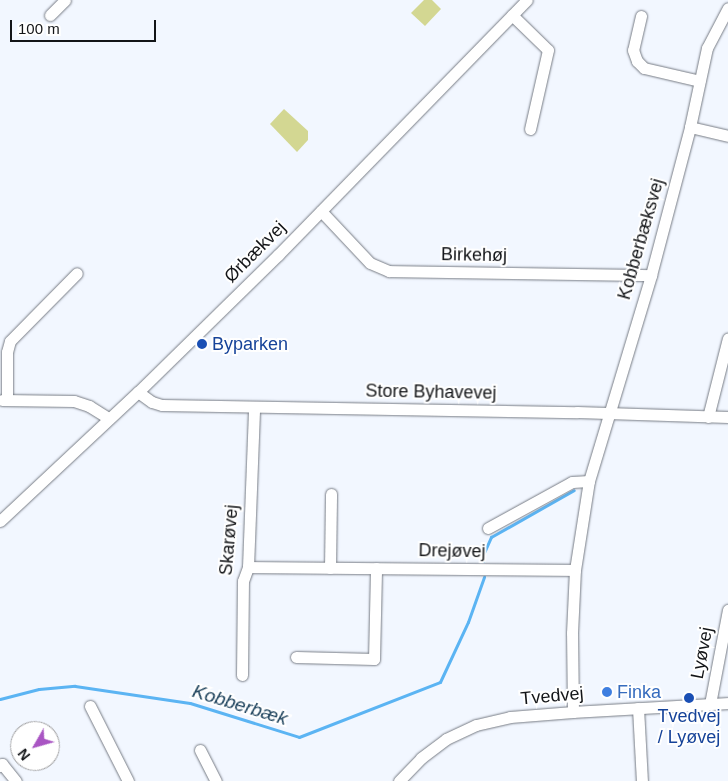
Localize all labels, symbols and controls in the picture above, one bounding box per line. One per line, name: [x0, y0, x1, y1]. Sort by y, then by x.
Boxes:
scale bar: [12, 10, 159, 42]
text: 100 m: [18, 20, 60, 37]
street label: Kobberbæksvej: [613, 176, 669, 302]
street label: Ørbækvej: [220, 217, 290, 287]
street label: Birkehøj: [441, 244, 507, 266]
place label: Byparken: [212, 333, 288, 355]
marker: Byparken: [196, 338, 208, 350]
street label: Store Byhavevej: [365, 380, 497, 404]
street label: Skarøvej: [215, 504, 243, 576]
street label: Drejøvej: [418, 540, 486, 562]
street label: Lyøvej: [686, 625, 718, 681]
water label: Kobberbæk: [190, 680, 290, 730]
place label: Finka: [617, 681, 661, 703]
street label: Tvedvej: [520, 682, 584, 710]
marker: Finka: [601, 686, 613, 698]
marker: Tvedvej / Lyøvej: [683, 692, 695, 704]
place label: Tvedvej / Lyøvej: [657, 706, 721, 749]
north arrow: [10, 721, 60, 771]
text: N: [15, 746, 33, 764]

